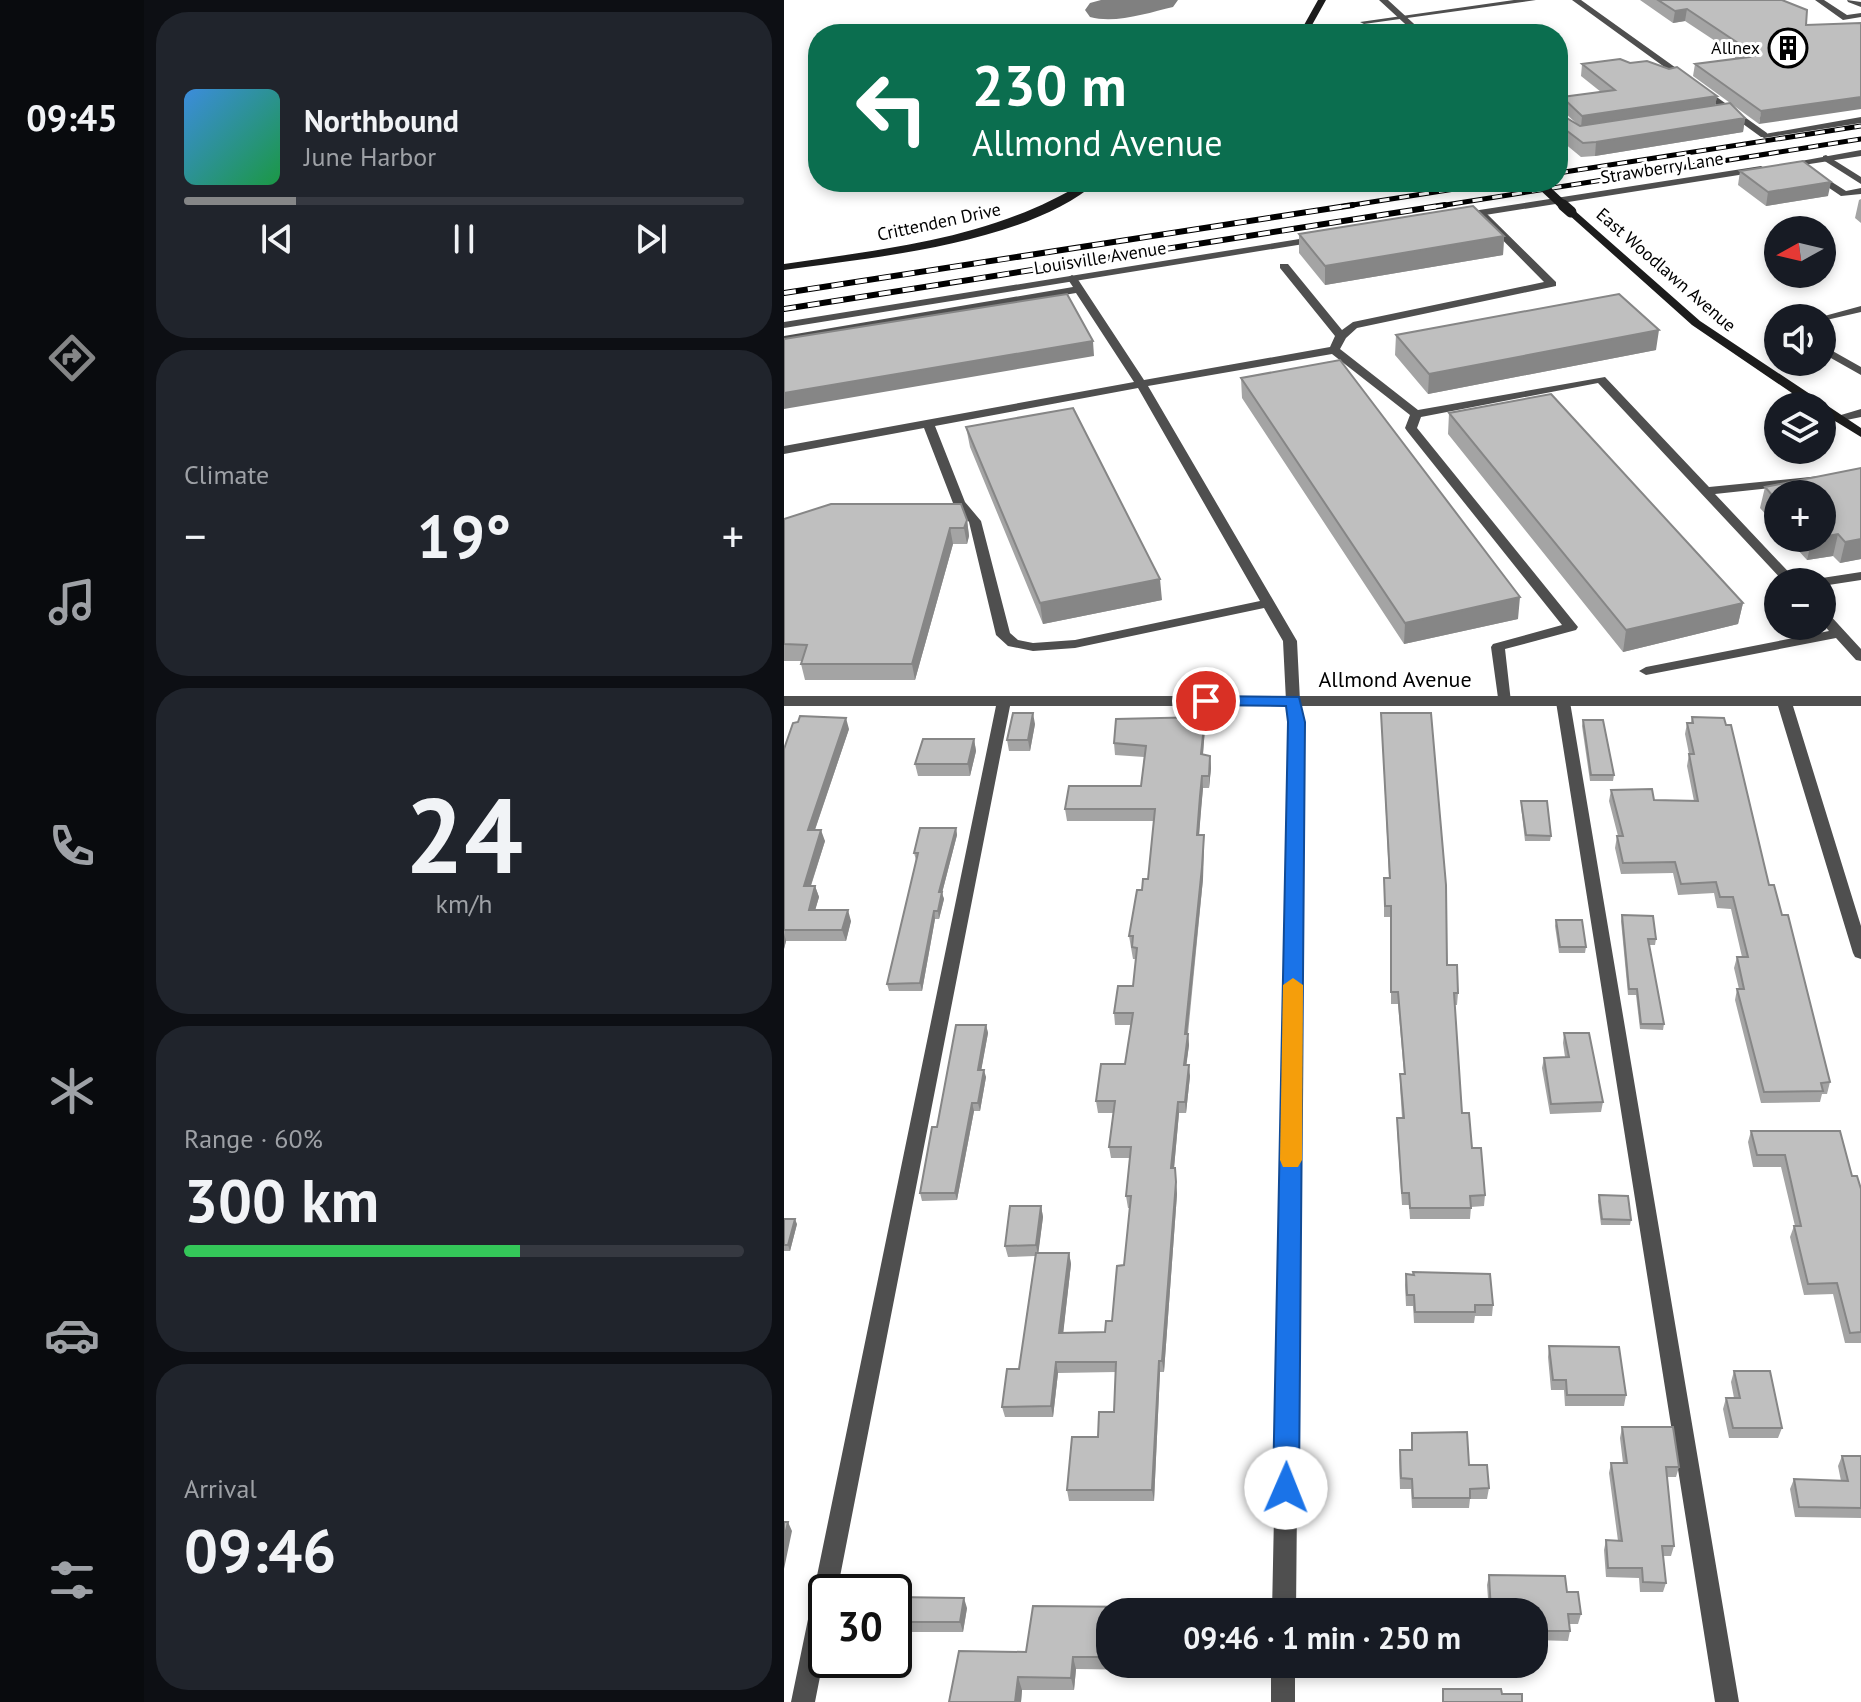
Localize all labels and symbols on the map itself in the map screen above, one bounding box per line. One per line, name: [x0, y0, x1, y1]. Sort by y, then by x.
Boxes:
building icon: Allnex: [1767, 27, 1809, 69]
place label: Allnex: [1711, 36, 1760, 59]
street label: Strawberry Lane: [1599, 146, 1725, 189]
street label: Crittenden Drive: [875, 197, 1003, 246]
street label: East Woodlawn Avenue: [1592, 203, 1741, 337]
north arrow: [1764, 216, 1836, 288]
street label: Louisville Avenue: [1032, 236, 1168, 279]
street label: Allmond Avenue: [1318, 665, 1472, 693]
pin: [1172, 667, 1240, 735]
position arrow: [1244, 1446, 1328, 1530]
speed limit sign: 30: [808, 1574, 912, 1678]

